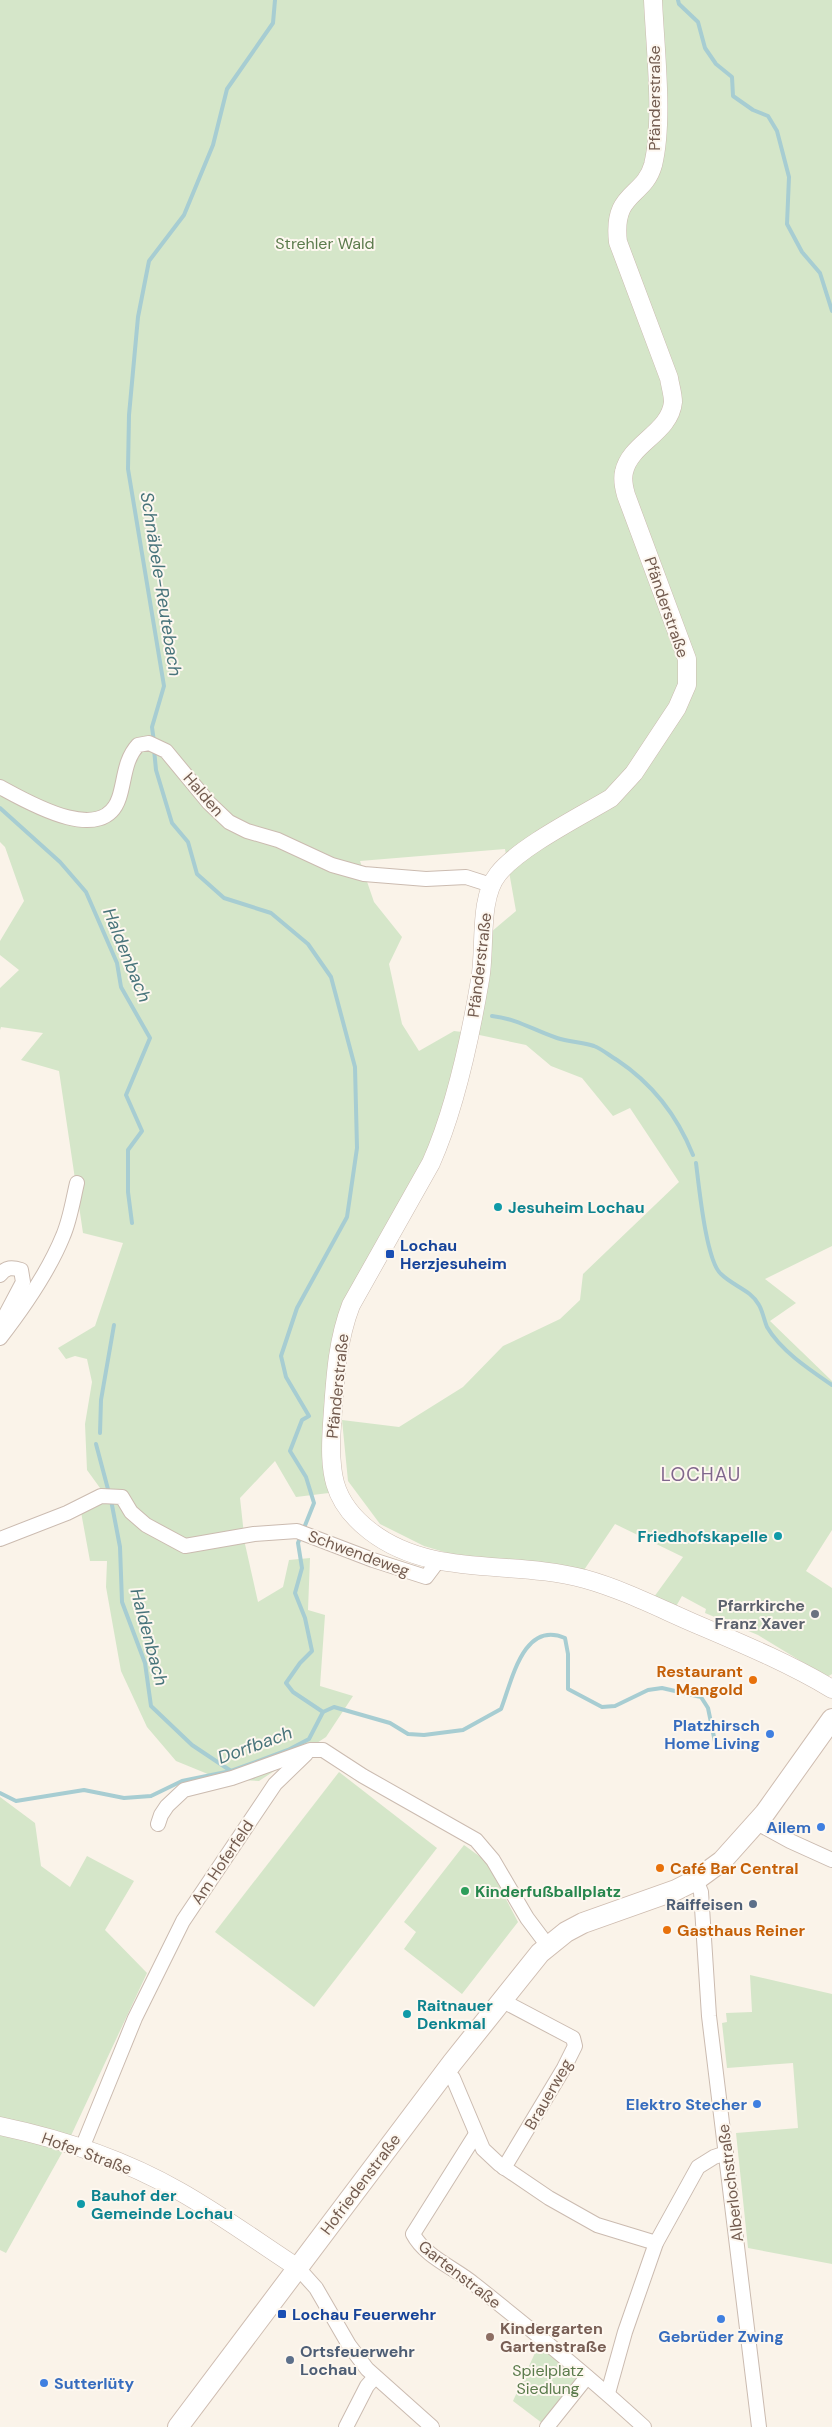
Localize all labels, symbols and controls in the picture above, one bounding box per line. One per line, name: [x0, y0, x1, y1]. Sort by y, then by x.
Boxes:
street label: Pfänderstraße: [644, 45, 665, 151]
park label: Strehler Wald: [275, 233, 375, 254]
water label: Schnäbele-Reutebach: [135, 490, 187, 678]
street label: Pfänderstraße: [639, 554, 694, 660]
street label: Halden: [179, 768, 228, 821]
water label: Haldenbach: [97, 904, 157, 1006]
street label: Pfänderstraße: [463, 911, 496, 1019]
place label: Jesuheim Lochau: [508, 1197, 645, 1218]
marker: Jesuheim Lochau: [492, 1201, 504, 1213]
place label: Lochau Herzjesuheim: [400, 1235, 507, 1274]
marker: Lochau Herzjesuheim: [384, 1248, 396, 1260]
street label: Pfänderstraße: [322, 1333, 353, 1440]
district label: LOCHAU: [661, 1462, 741, 1487]
street label: Schwendeweg: [305, 1525, 413, 1582]
place label: Friedhofskapelle: [638, 1526, 768, 1547]
marker: Friedhofskapelle: [772, 1530, 784, 1542]
water label: Haldenbach: [124, 1586, 174, 1688]
place label: Pfarrkirche Franz Xaver: [714, 1595, 805, 1634]
marker: Pfarrkirche Franz Xaver: [809, 1608, 821, 1620]
place label: Restaurant Mangold: [657, 1661, 743, 1700]
marker: Restaurant Mangold: [747, 1674, 759, 1686]
place label: Platzhirsch Home Living: [664, 1715, 760, 1754]
water label: Dorfbach: [214, 1720, 296, 1770]
marker: Platzhirsch Home Living: [764, 1728, 776, 1740]
street label: Am Hoferfeld: [186, 1816, 258, 1909]
place label: Ailem: [766, 1817, 811, 1838]
marker: Ailem: [815, 1821, 827, 1833]
place label: Café Bar Central: [670, 1858, 799, 1879]
marker: Café Bar Central: [654, 1862, 666, 1874]
place label: Kinderfußballplatz: [475, 1881, 621, 1902]
marker: Kinderfußballplatz: [459, 1885, 471, 1897]
place label: Raiffeisen: [666, 1894, 743, 1915]
marker: Raiffeisen: [747, 1898, 759, 1910]
place label: Gasthaus Reiner: [677, 1920, 806, 1941]
marker: Gasthaus Reiner: [661, 1924, 673, 1936]
place label: Raitnauer Denkmal: [417, 1995, 493, 2034]
marker: Raitnauer Denkmal: [401, 2008, 413, 2020]
street label: Brauerweg: [520, 2055, 577, 2133]
place label: Elektro Stecher: [626, 2094, 747, 2115]
marker: Elektro Stecher: [751, 2098, 763, 2110]
street label: Alberlochstraße: [713, 2123, 748, 2243]
street label: Hofer Straße: [39, 2127, 135, 2179]
street label: Hofriedenstraße: [316, 2130, 405, 2239]
place label: Bauhof der Gemeinde Lochau: [91, 2185, 233, 2224]
marker: Bauhof der Gemeinde Lochau: [75, 2198, 87, 2210]
street label: Gartenstraße: [414, 2236, 505, 2313]
place label: Lochau Feuerwehr: [292, 2304, 436, 2325]
marker: Lochau Feuerwehr: [276, 2308, 288, 2320]
marker: Gebrüder Zwing: [715, 2313, 727, 2325]
place label: Kindergarten Gartenstraße: [500, 2318, 607, 2357]
place label: Gebrüder Zwing: [658, 2326, 784, 2347]
marker: Kindergarten Gartenstraße: [484, 2331, 496, 2343]
place label: Ortsfeuerwehr Lochau: [300, 2341, 415, 2380]
marker: Ortsfeuerwehr Lochau: [284, 2354, 296, 2366]
park label: Spielplatz Siedlung: [512, 2360, 584, 2399]
place label: Sutterlüty: [54, 2373, 134, 2394]
marker: Sutterlüty: [38, 2377, 50, 2389]

